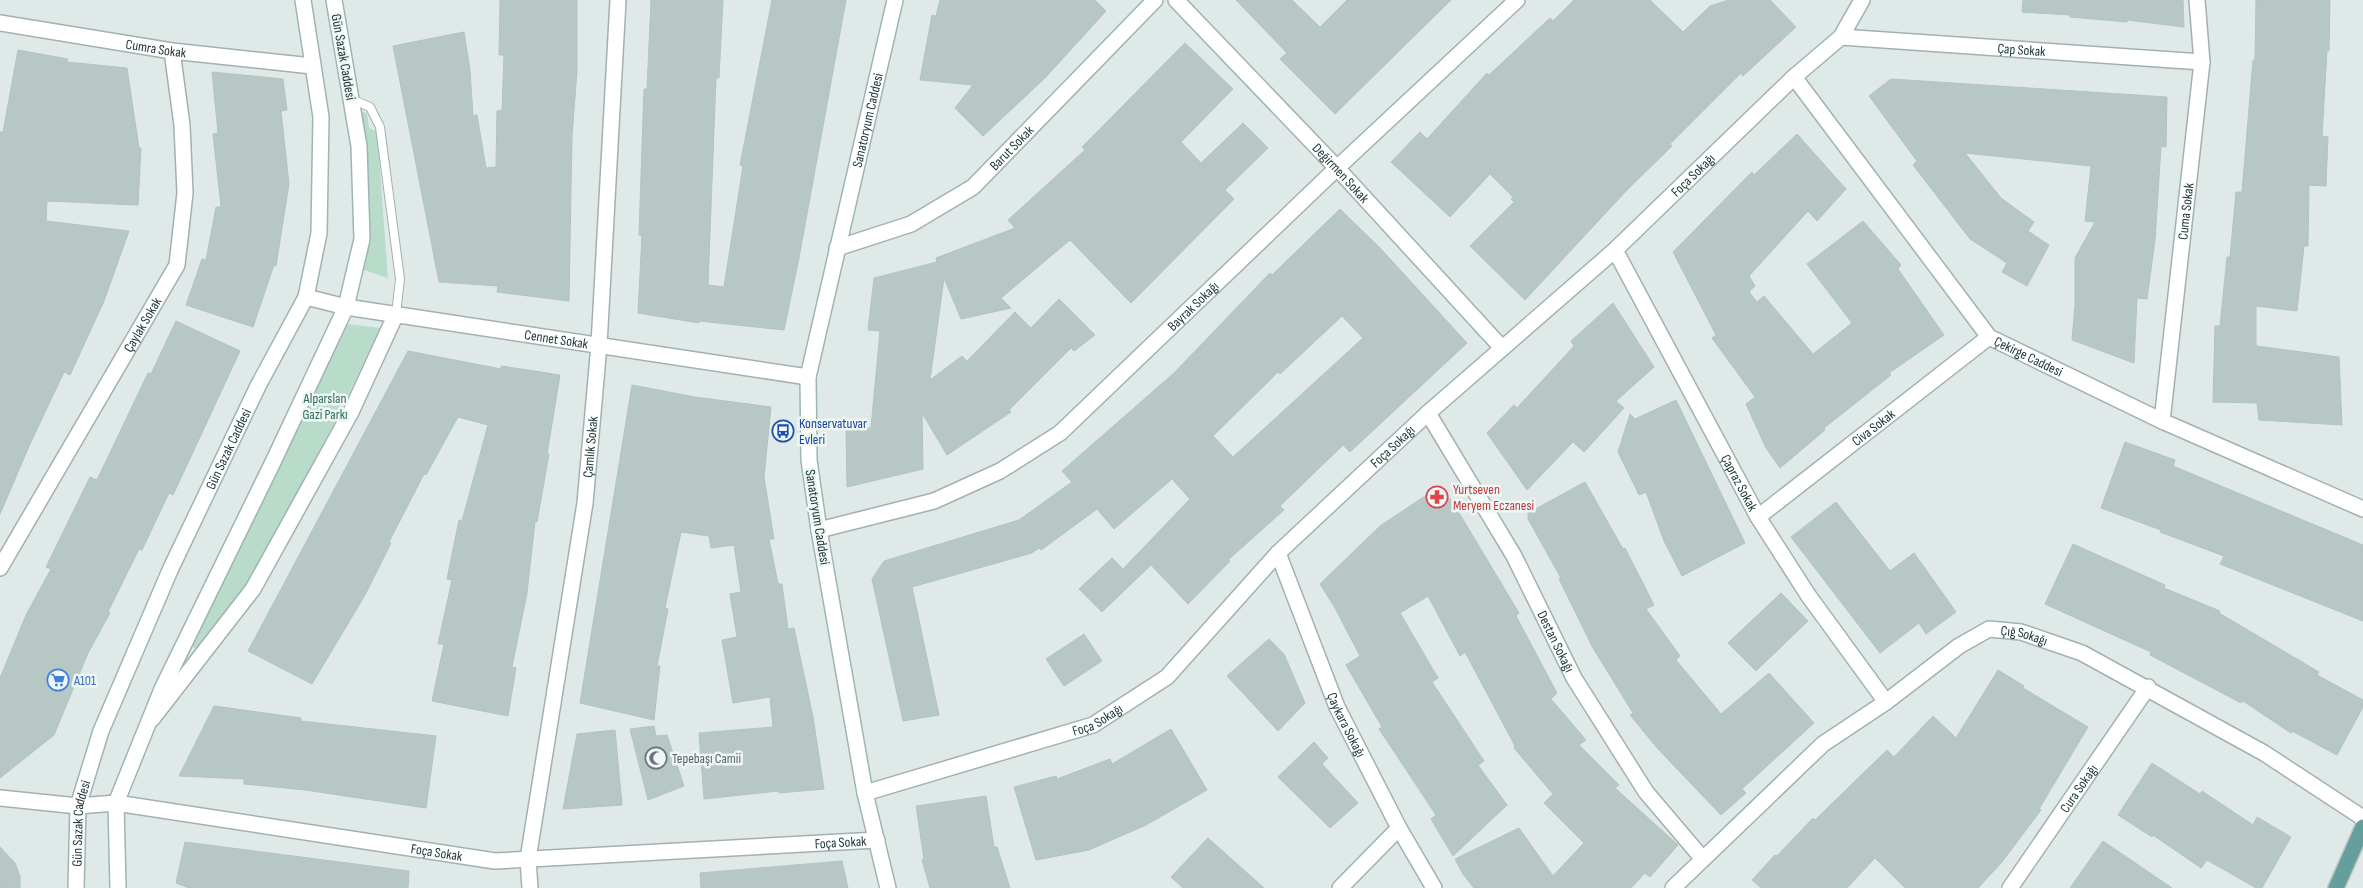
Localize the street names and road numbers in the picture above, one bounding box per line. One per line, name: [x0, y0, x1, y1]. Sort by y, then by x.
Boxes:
street label: Gün Sazak Caddesi: [328, 13, 359, 102]
street label: Cumra Sokak: [124, 36, 188, 62]
street label: Çap Sokak: [1997, 40, 2047, 60]
street label: Sanatoryum Caddesi: [849, 71, 887, 169]
street label: Barut Sokak: [986, 121, 1038, 174]
street label: Değirmen Sokak: [1309, 140, 1373, 207]
street label: Foça Sokağı: [1668, 150, 1719, 200]
street label: Cuma Sokak: [2174, 181, 2198, 241]
street label: Bayrak Sokağı: [1164, 278, 1222, 335]
street label: Çaylak Sokak: [120, 294, 166, 355]
street label: Cennet Sokak: [523, 326, 590, 353]
street label: Çekirge Caddesi: [1991, 333, 2065, 381]
street label: Civa Sokak: [1848, 405, 1899, 450]
street label: Gün Sazak Caddesi: [202, 406, 255, 492]
street label: Çamlık Sokak: [579, 415, 602, 478]
street label: Foça Sokağı: [1367, 422, 1419, 472]
street label: Çapraz Sokak: [1717, 452, 1762, 515]
street label: Sanatoryum Caddesi: [802, 468, 833, 566]
street label: Destan Sokağı: [1533, 608, 1578, 675]
street label: Çığ Sokağı: [2000, 622, 2050, 650]
street label: Çaykara Sokağı: [1323, 690, 1369, 760]
street label: Foça Sokağı: [1070, 700, 1126, 740]
street label: Cura Sokağı: [2056, 761, 2101, 816]
street label: Gün Sazak Caddesi: [69, 778, 94, 867]
street label: Foça Sokak: [814, 833, 868, 852]
street label: Foça Sokak: [410, 840, 464, 865]

